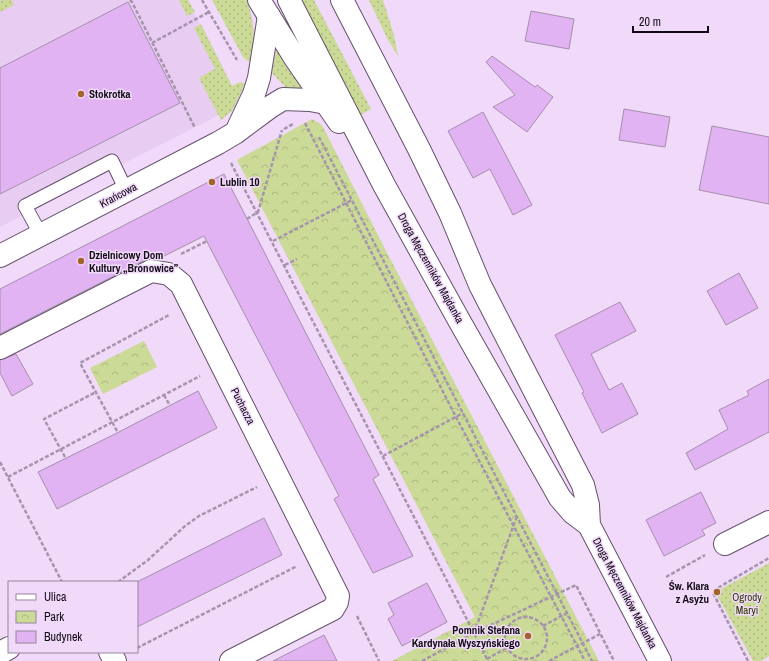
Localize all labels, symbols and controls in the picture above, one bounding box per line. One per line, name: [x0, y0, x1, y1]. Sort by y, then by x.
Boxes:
scale bar: [633, 8, 708, 34]
text: 20 m: [639, 14, 661, 30]
place label: Stokrotka: [89, 87, 131, 101]
marker: Stokrotka: [76, 89, 86, 99]
place label: Lublin 10: [220, 175, 260, 189]
marker: Lublin 10: [207, 177, 217, 187]
street label: Krańcowa: [97, 179, 139, 211]
street label: Droga Męczenników Majdanka: [395, 210, 467, 326]
place label: Dzielnicowy Dom Kultury „Bronowice”: [89, 248, 179, 275]
marker: Dzielnicowy Dom Kultury „Bronowice”: [76, 256, 86, 266]
street label: Puchacza: [228, 385, 258, 427]
street label: Droga Męczenników Majdanka: [590, 535, 660, 651]
place label: Św. Klara z Asyżu: [669, 579, 709, 606]
legend: [8, 581, 138, 653]
marker: Św. Klara z Asyżu: [712, 587, 722, 597]
text: Ulica: [44, 589, 67, 605]
park label: Ogrody Maryi: [732, 590, 762, 617]
text: Park: [44, 609, 64, 625]
place label: Pomnik Stefana Kardynała Wyszyńskiego: [412, 623, 520, 650]
text: Budynek: [44, 629, 82, 645]
marker: Pomnik Stefana Kardynała Wyszyńskiego: [523, 631, 533, 641]

